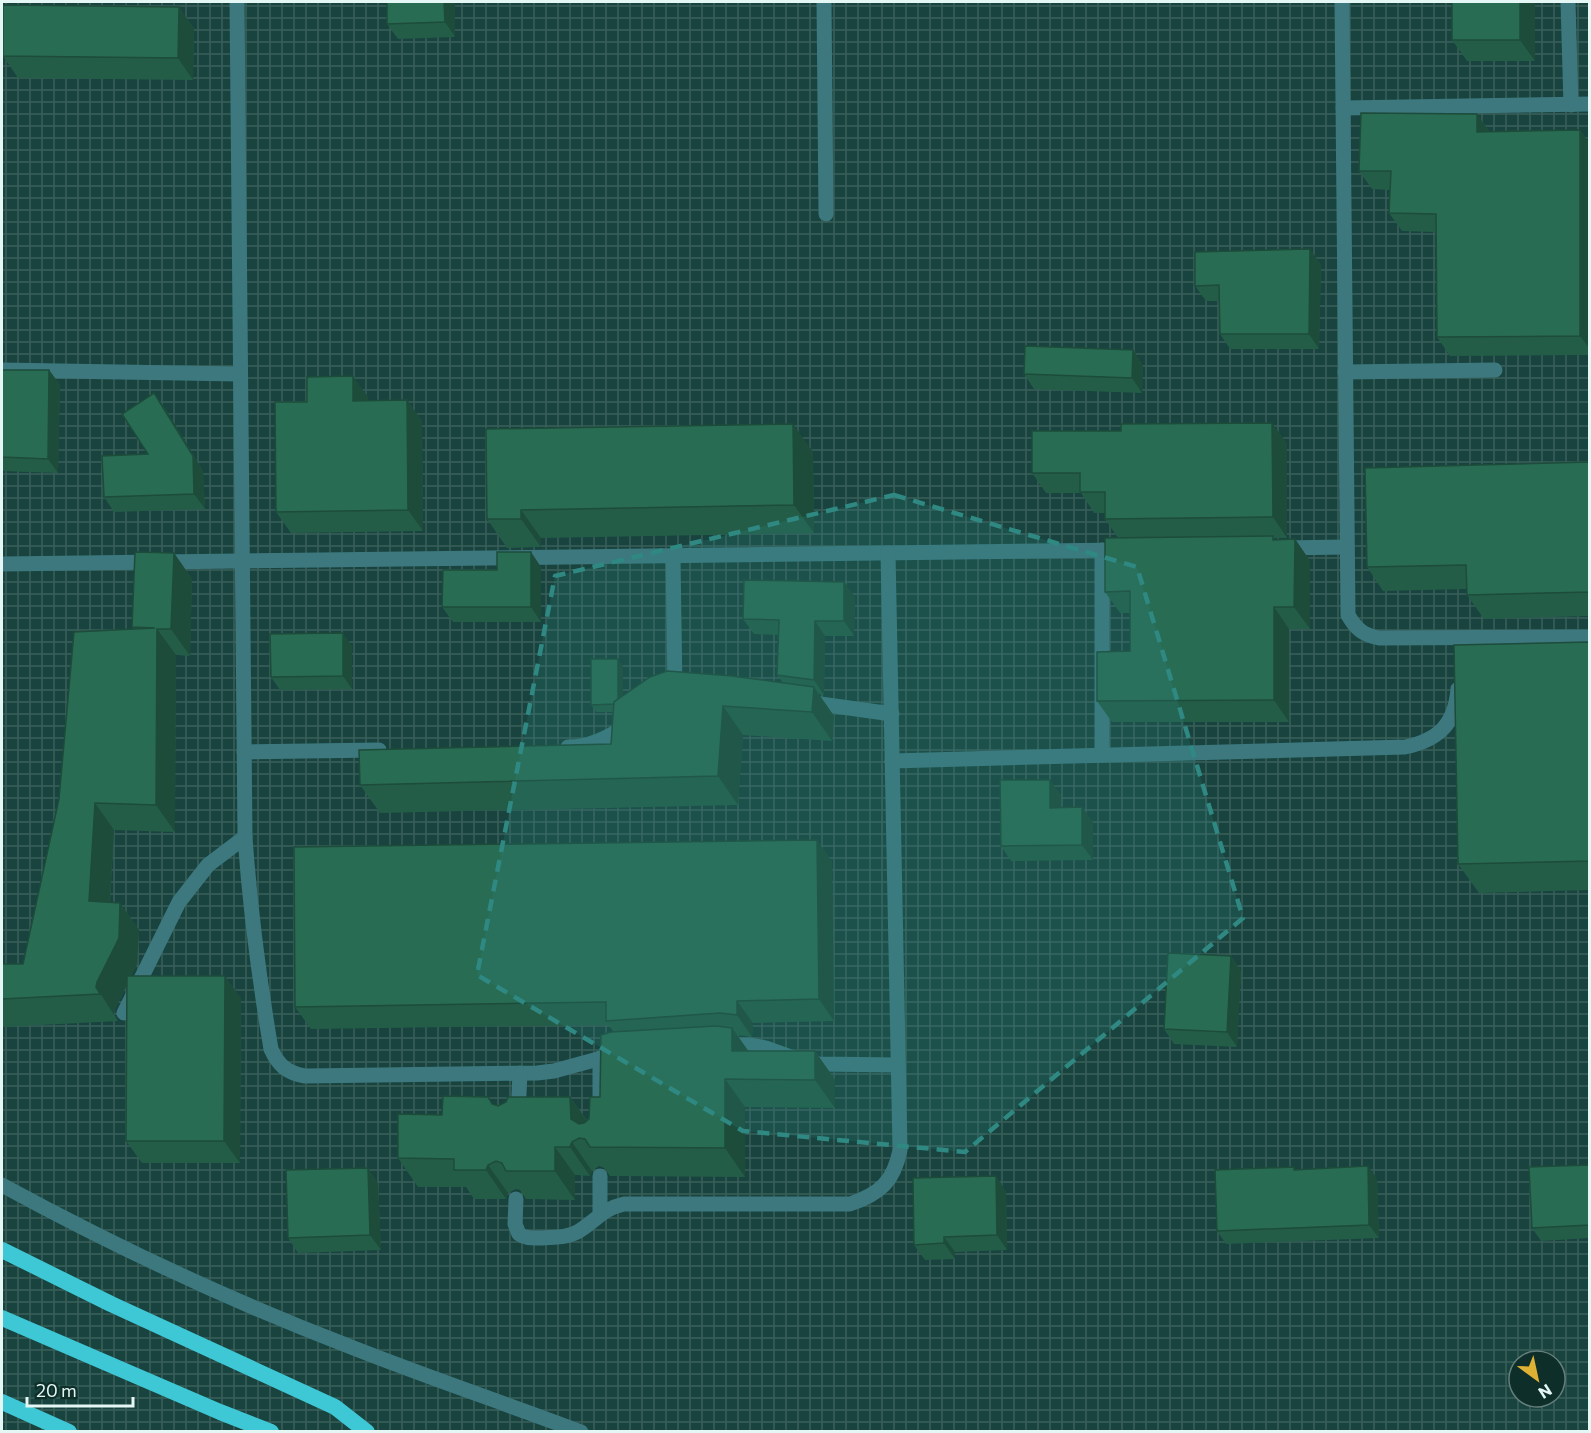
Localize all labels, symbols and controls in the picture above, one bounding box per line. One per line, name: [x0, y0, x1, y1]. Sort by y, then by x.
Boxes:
north arrow: [1507, 1349, 1567, 1409]
scale bar: [27, 1370, 134, 1408]
text: 20 m: [36, 1379, 77, 1401]
text: N: [1535, 1381, 1556, 1403]

